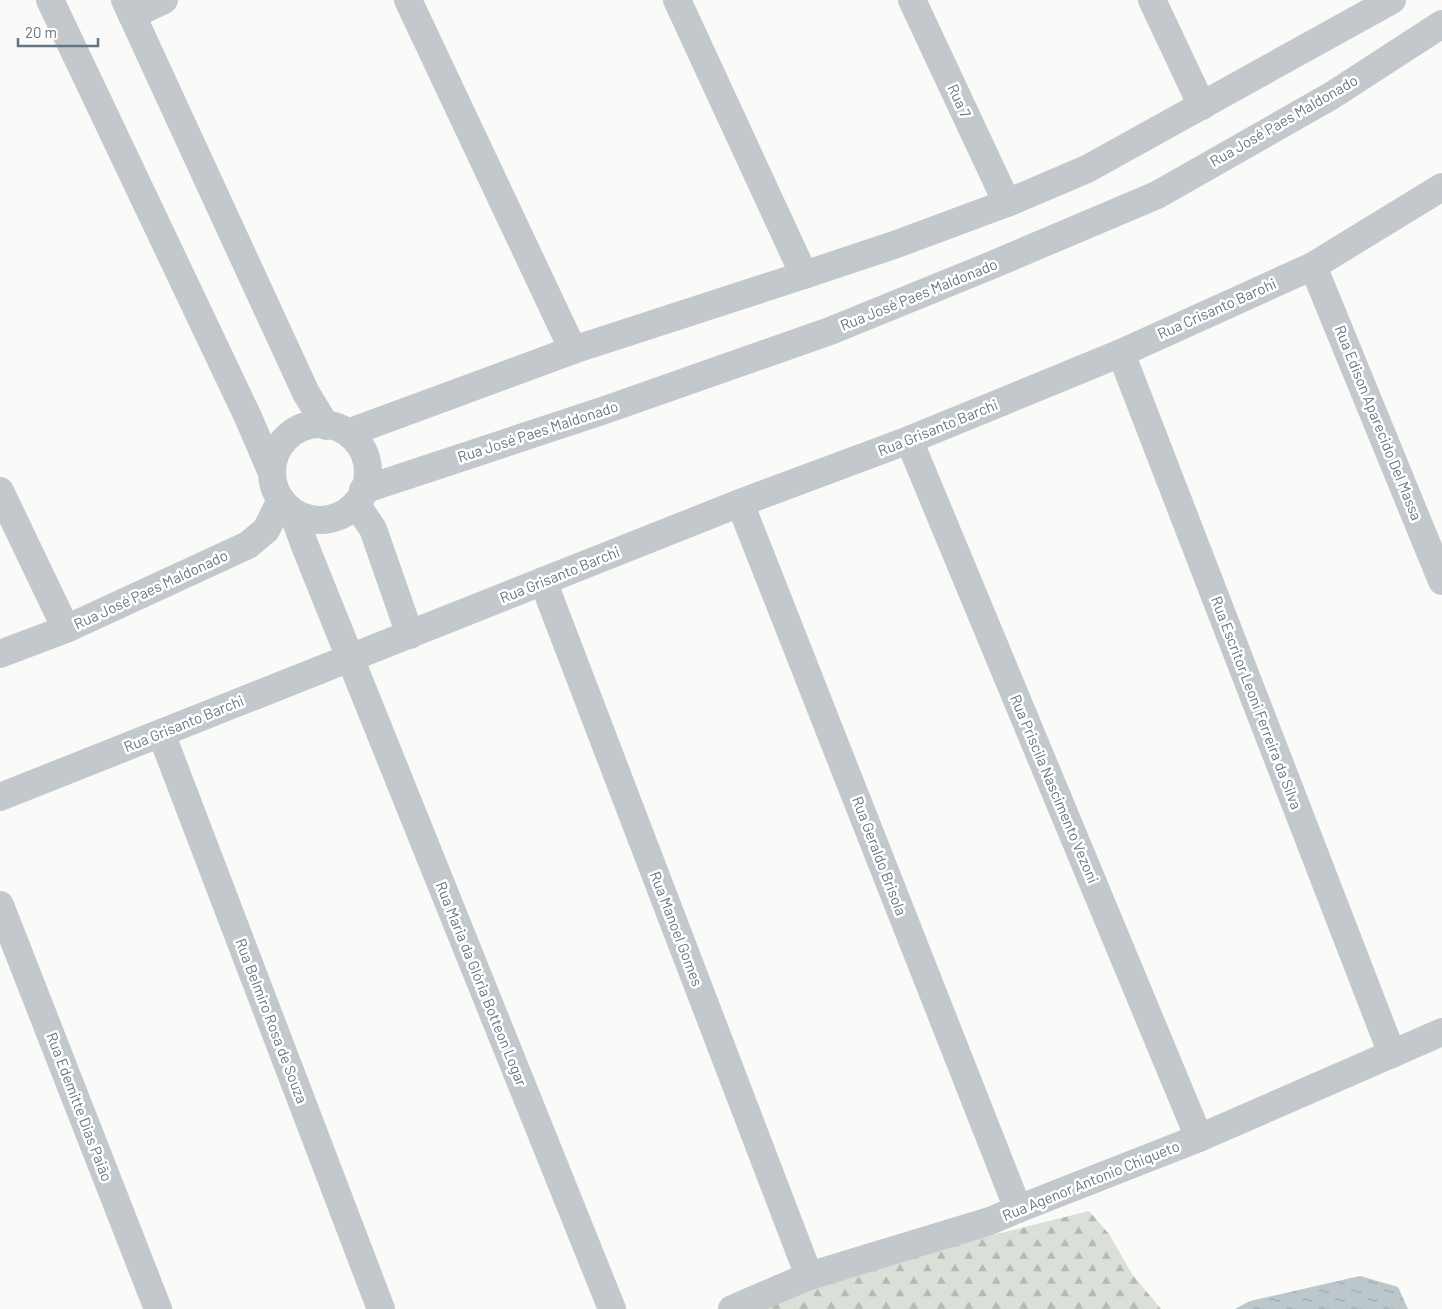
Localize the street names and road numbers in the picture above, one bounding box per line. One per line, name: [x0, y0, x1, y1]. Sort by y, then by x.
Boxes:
street label: Rua José Paes Maldonado: [1206, 70, 1361, 170]
street label: Rua 7: [944, 81, 975, 120]
street label: Rua José Paes Maldonado: [837, 254, 1000, 334]
street label: Rua Crisanto Barohi: [1154, 274, 1279, 342]
street label: Rua Edison Aparecido Del Massa: [1331, 322, 1426, 523]
street label: Rua Grisanto Barchi: [875, 395, 1000, 459]
street label: Rua José Paes Maldonado: [455, 397, 620, 466]
street label: Rua Grisanto Barchi: [497, 542, 622, 606]
street label: Rua José Paes Maldonado: [71, 545, 230, 633]
street label: Rua Escritor Leoni Ferreira da Silva: [1208, 593, 1306, 812]
street label: Rua Grisanto Barchi: [121, 691, 246, 755]
street label: Rua Priscila Nascimento Vezoni: [1007, 692, 1103, 886]
street label: Rua Geraldo Brisola: [849, 794, 911, 918]
street label: Rua Manoel Gomes: [647, 869, 707, 989]
street label: Rua Maria da Glória Botteon Logar: [433, 879, 531, 1089]
street label: Rua Belmiro Rosa de Souza: [232, 936, 312, 1106]
street label: Rua Edemitte Dias Paião: [43, 1030, 117, 1184]
street label: Rua Agenor Antonio Chiqueto: [999, 1136, 1182, 1224]

